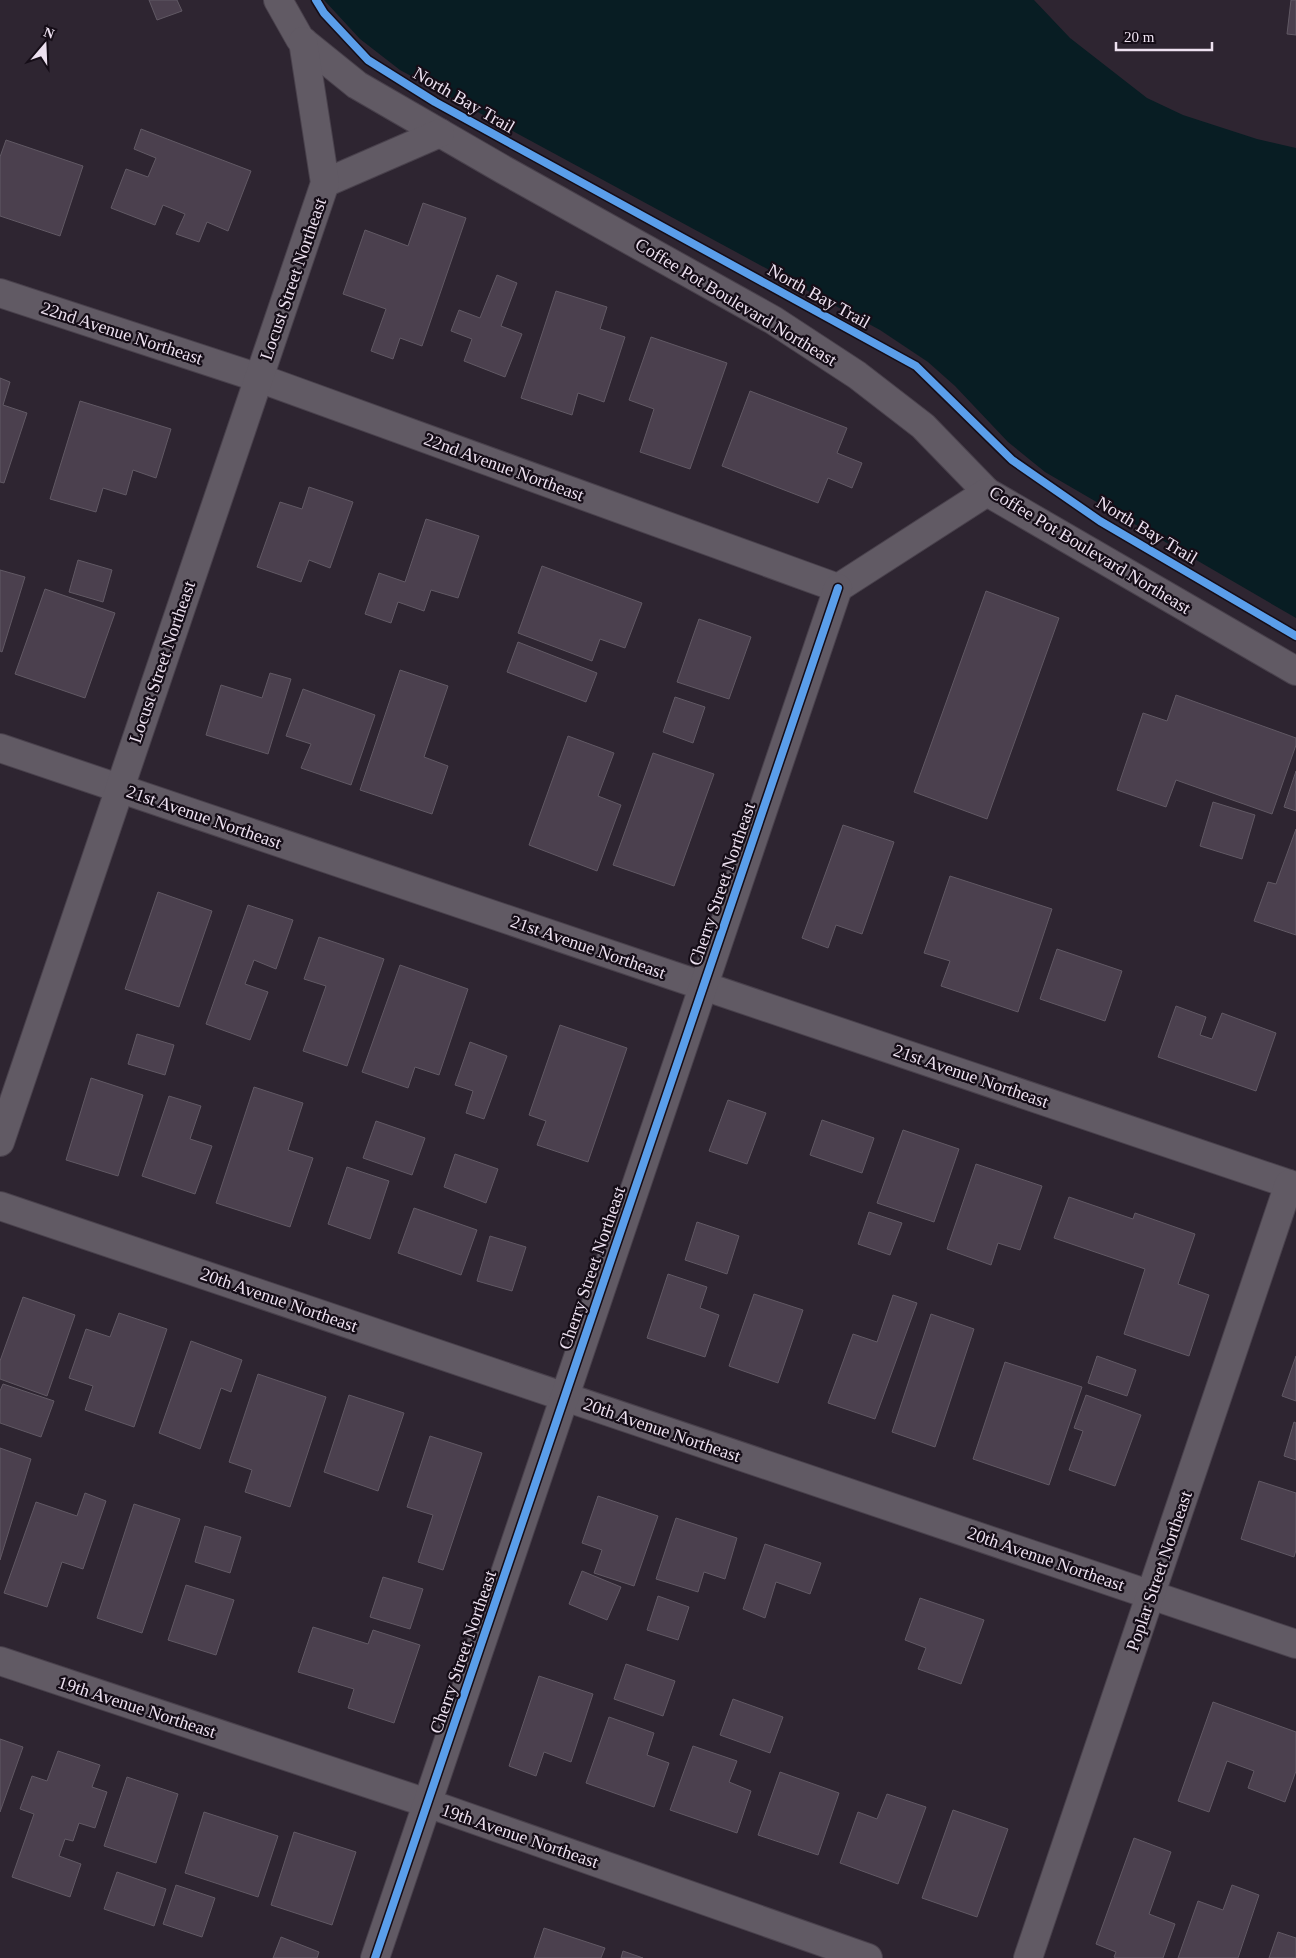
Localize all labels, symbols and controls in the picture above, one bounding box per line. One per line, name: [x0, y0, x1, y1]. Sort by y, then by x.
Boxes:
north arrow: [20, 20, 70, 70]
scale bar: [1116, 20, 1212, 52]
text: N: [42, 24, 56, 42]
text: 20 m: [1124, 29, 1155, 45]
street label: North Bay Trail: [410, 63, 518, 137]
street label: Locust Street Northeast: [256, 195, 330, 363]
street label: Coffee Pot Boulevard Northeast: [632, 234, 840, 370]
street label: North Bay Trail: [764, 260, 874, 332]
street label: 22nd Avenue Northeast: [39, 297, 205, 369]
street label: 22nd Avenue Northeast: [421, 429, 587, 505]
street label: Coffee Pot Boulevard Northeast: [986, 482, 1194, 618]
street label: North Bay Trail: [1093, 492, 1201, 568]
street label: Locust Street Northeast: [125, 578, 199, 746]
street label: 21st Avenue Northeast: [124, 781, 284, 853]
street label: Cherry Street Northeast: [685, 800, 759, 968]
street label: 21st Avenue Northeast: [508, 911, 668, 983]
street label: 21st Avenue Northeast: [891, 1040, 1051, 1112]
street label: Cherry Street Northeast: [555, 1184, 629, 1352]
street label: 20th Avenue Northeast: [198, 1264, 360, 1336]
street label: 20th Avenue Northeast: [581, 1394, 743, 1466]
street label: Poplar Street Northeast: [1122, 1488, 1196, 1654]
street label: 20th Avenue Northeast: [965, 1523, 1127, 1595]
street label: Cherry Street Northeast: [426, 1568, 500, 1736]
street label: 19th Avenue Northeast: [56, 1672, 218, 1742]
street label: 19th Avenue Northeast: [439, 1800, 601, 1872]

